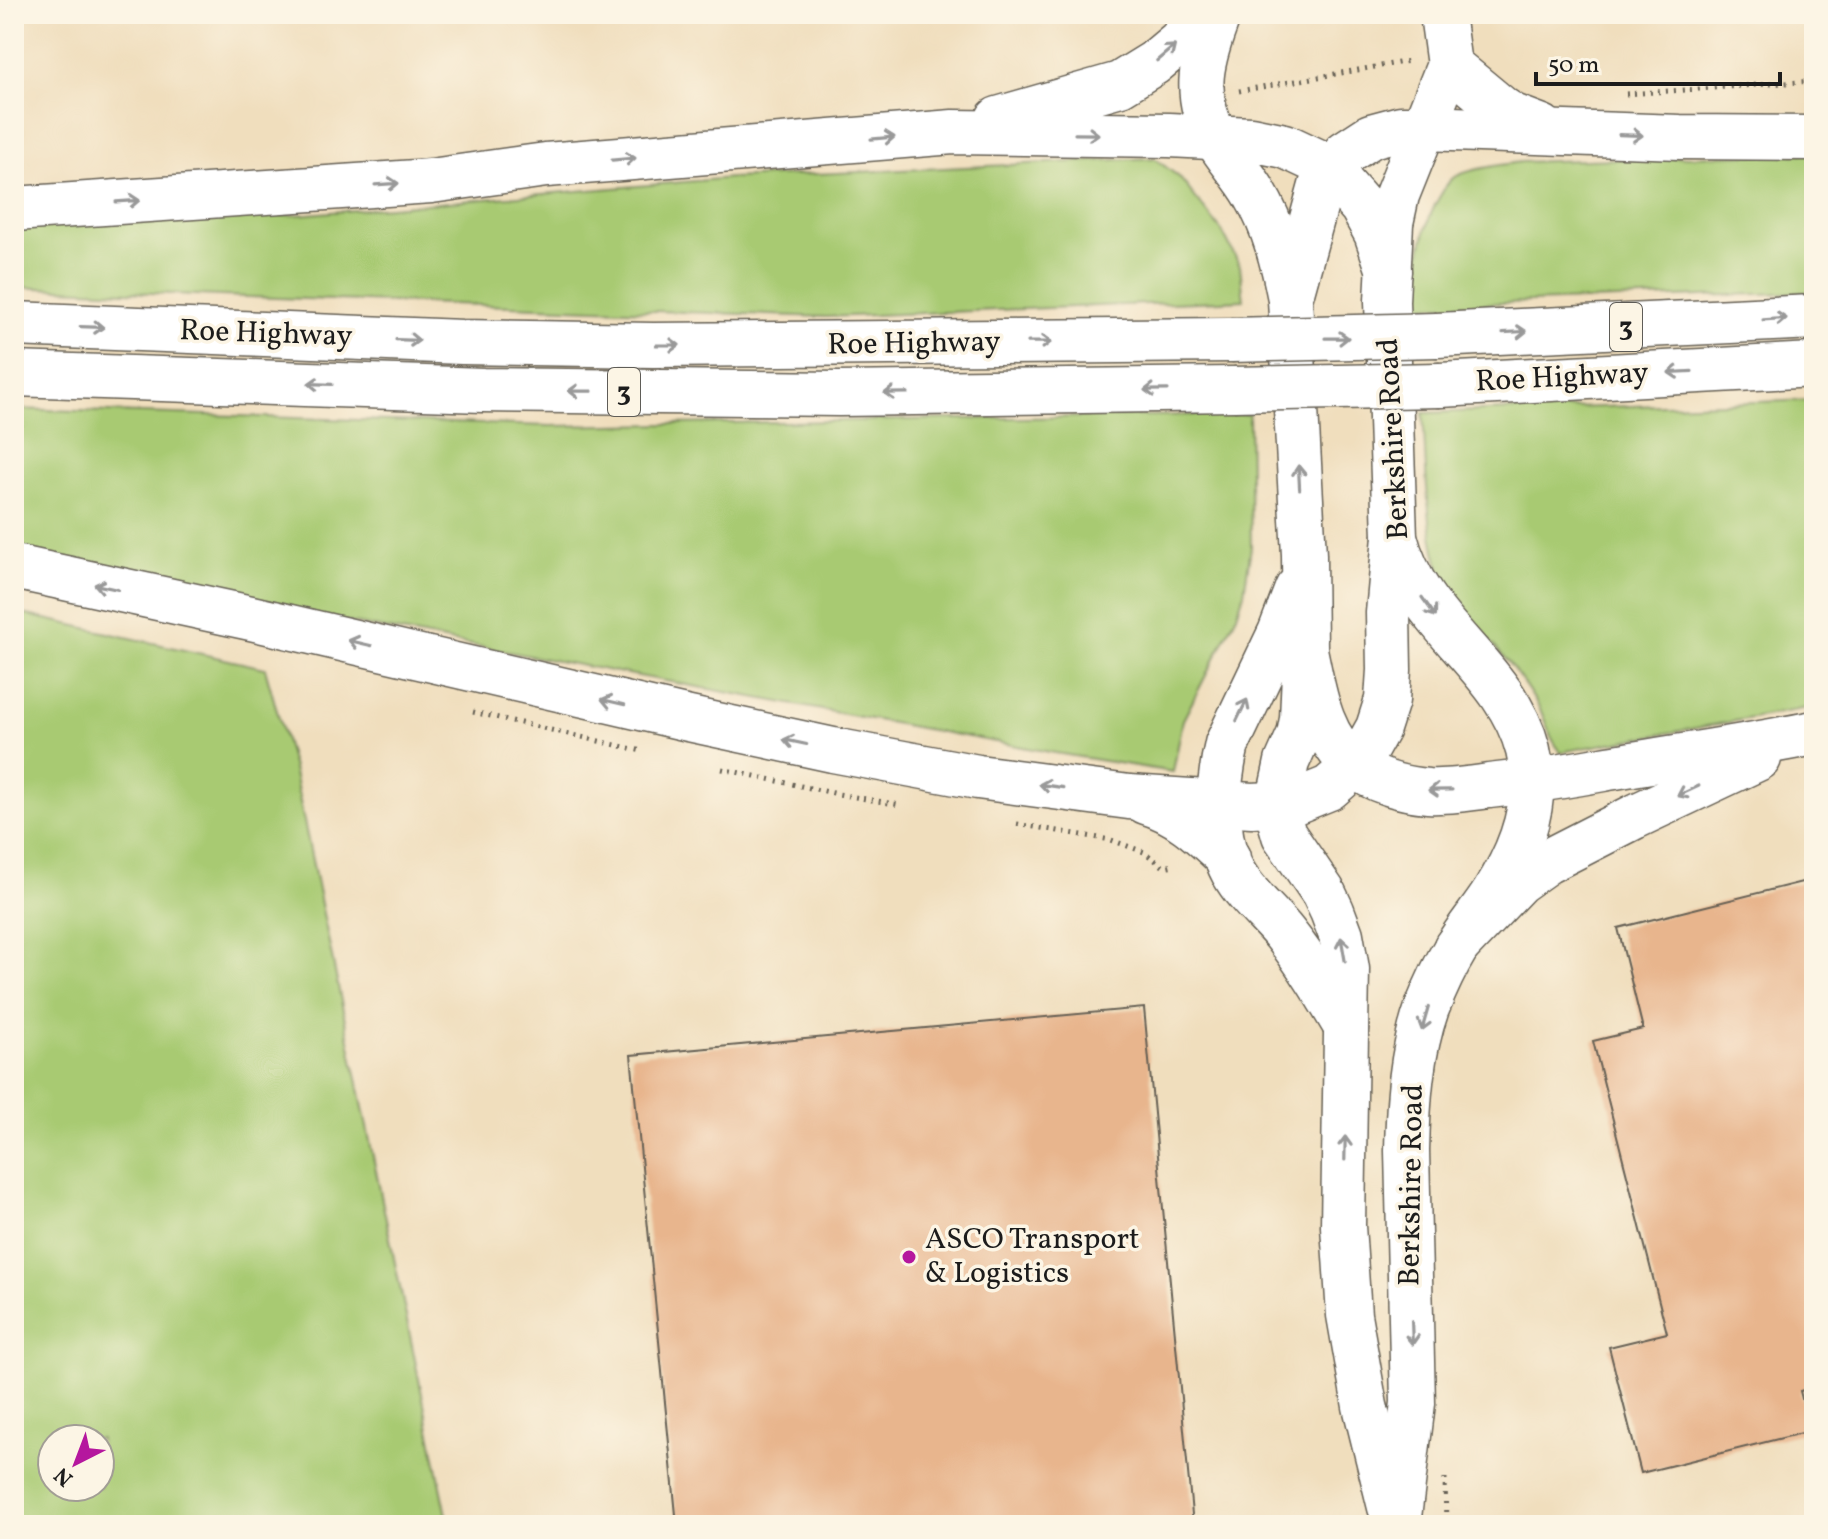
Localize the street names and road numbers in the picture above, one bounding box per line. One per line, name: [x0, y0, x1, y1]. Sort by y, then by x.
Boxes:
road number: 3: [1610, 303, 1642, 351]
street label: Roe Highway: [179, 310, 353, 358]
street label: Roe Highway: [827, 321, 1001, 367]
street label: Berkshire Road: [1368, 337, 1420, 541]
street label: Roe Highway: [1474, 352, 1650, 404]
road number: 3: [608, 368, 640, 416]
street label: Berkshire Road: [1389, 1084, 1435, 1286]

